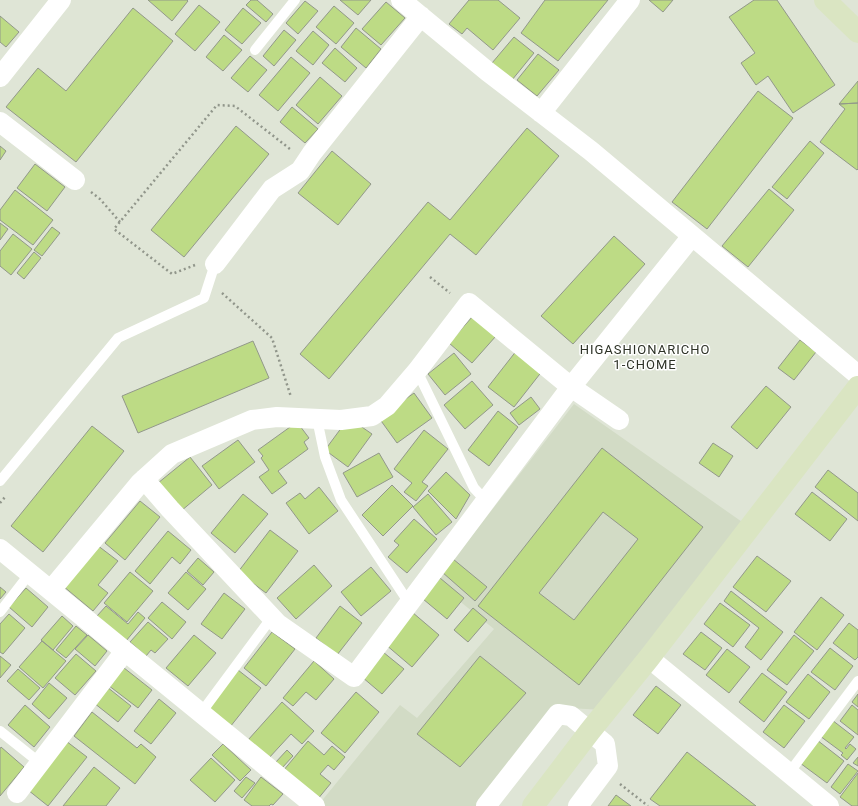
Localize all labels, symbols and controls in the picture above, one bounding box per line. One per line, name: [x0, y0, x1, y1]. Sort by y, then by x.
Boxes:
district label: HIGASHIONARICHO 1-CHOME: [580, 342, 710, 372]

